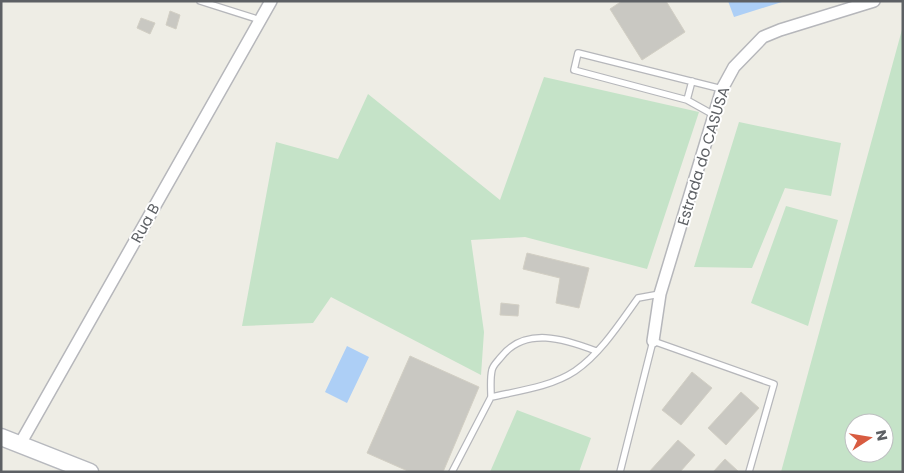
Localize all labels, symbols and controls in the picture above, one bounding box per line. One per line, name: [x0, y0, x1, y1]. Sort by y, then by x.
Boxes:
street label: Estrada do CASUSA: [672, 84, 734, 228]
street label: Rua B: [126, 200, 164, 246]
north arrow: [844, 413, 894, 463]
text: N: [871, 428, 893, 443]

